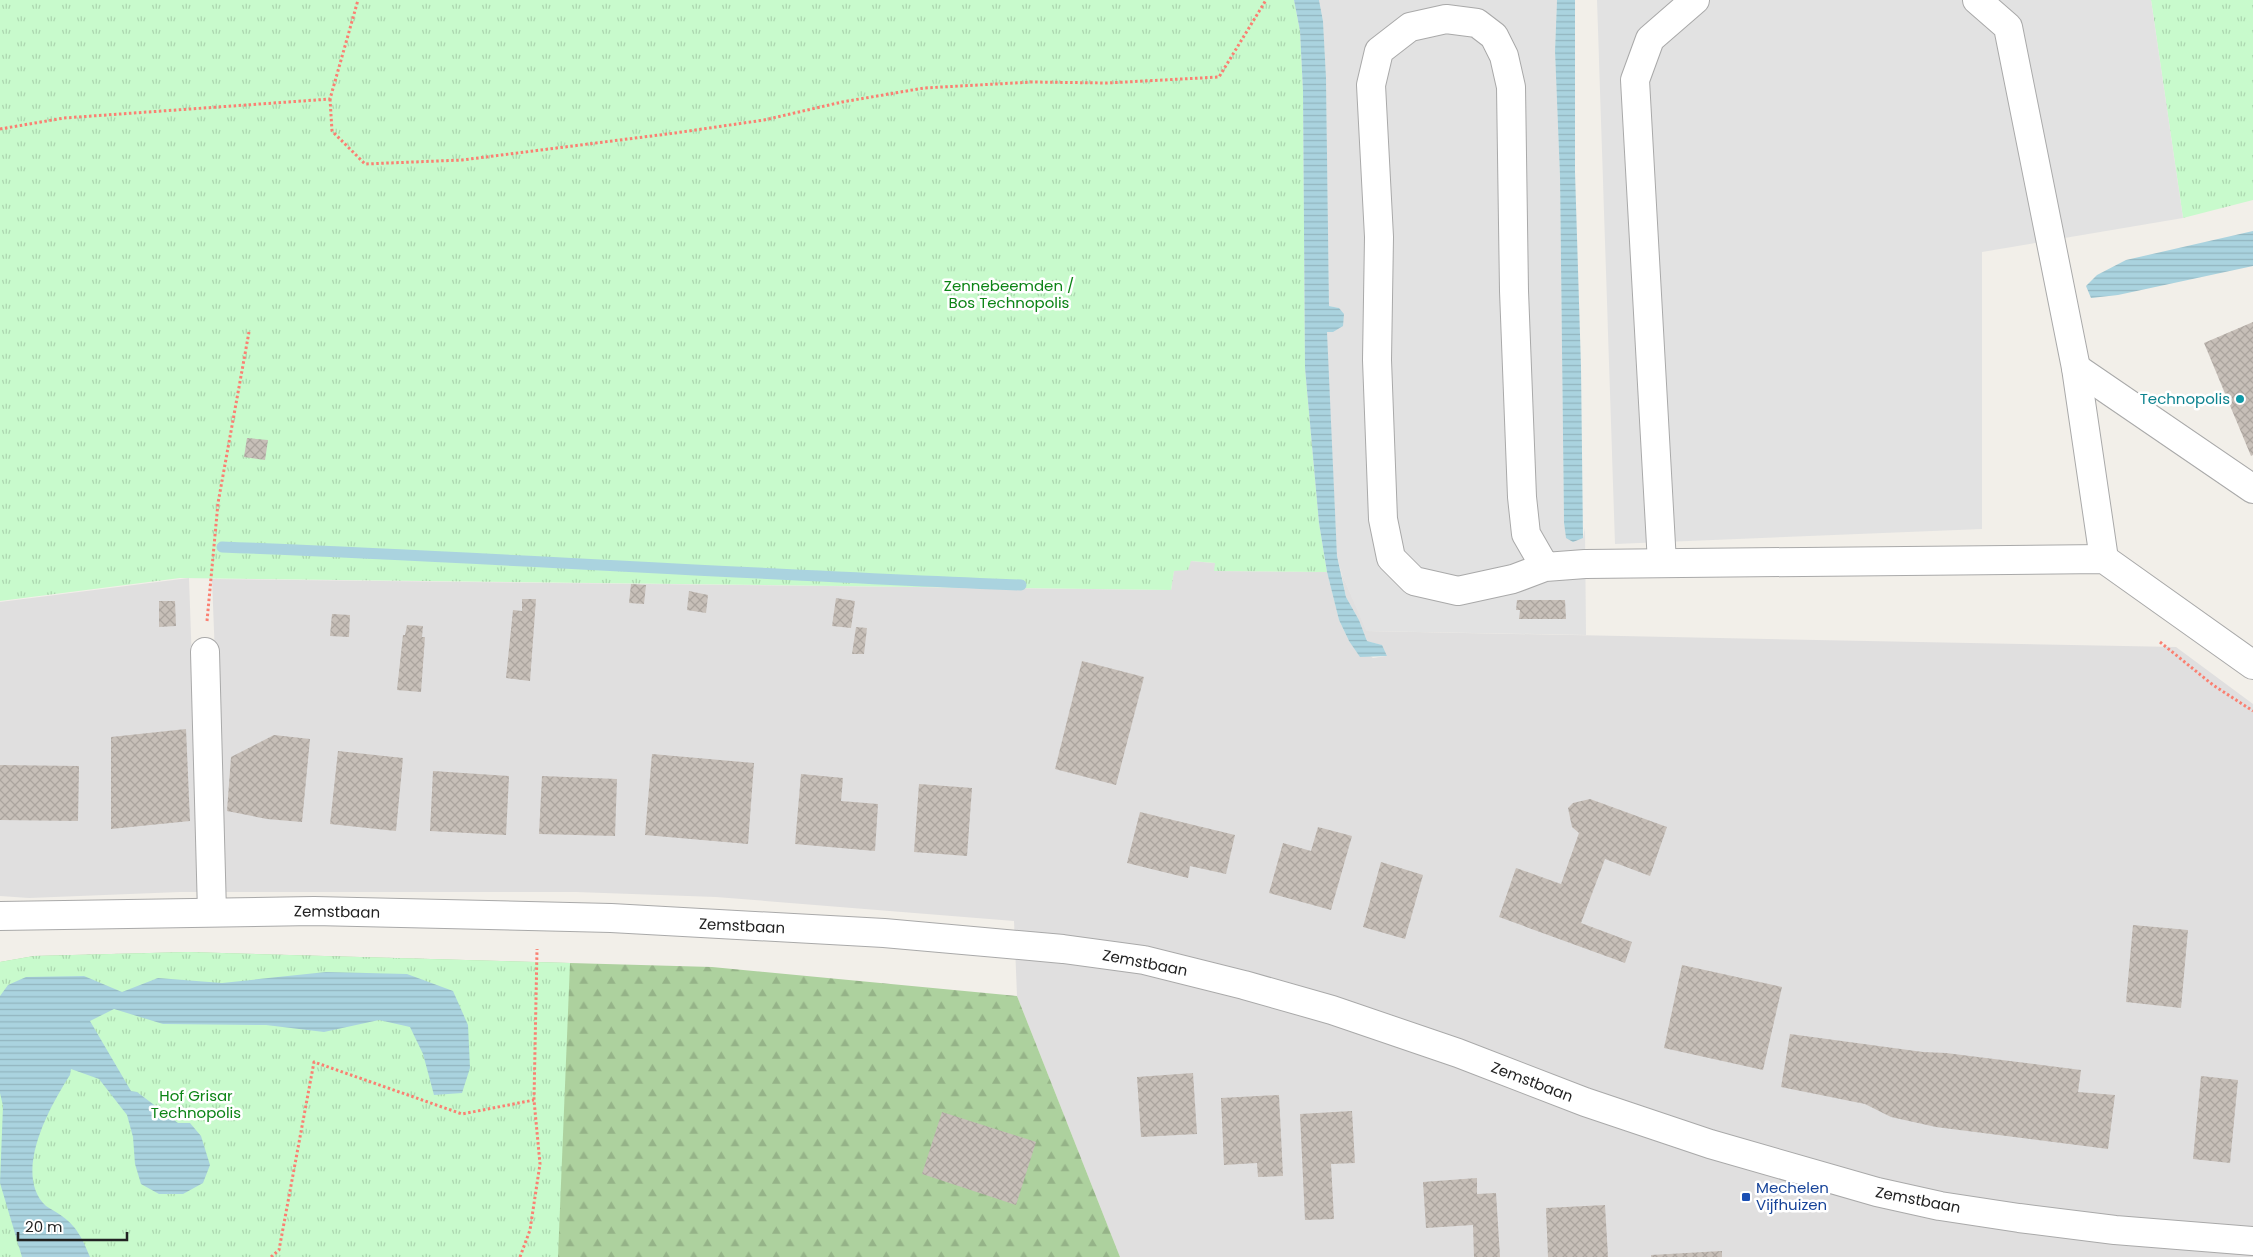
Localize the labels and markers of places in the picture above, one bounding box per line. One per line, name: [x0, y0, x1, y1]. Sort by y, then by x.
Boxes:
place label: Technopolis: [2140, 388, 2230, 409]
marker: Technopolis: [2234, 393, 2246, 405]
place label: Mechelen Vijfhuizen: [1756, 1177, 1829, 1215]
marker: Mechelen Vijfhuizen: [1740, 1191, 1752, 1203]

